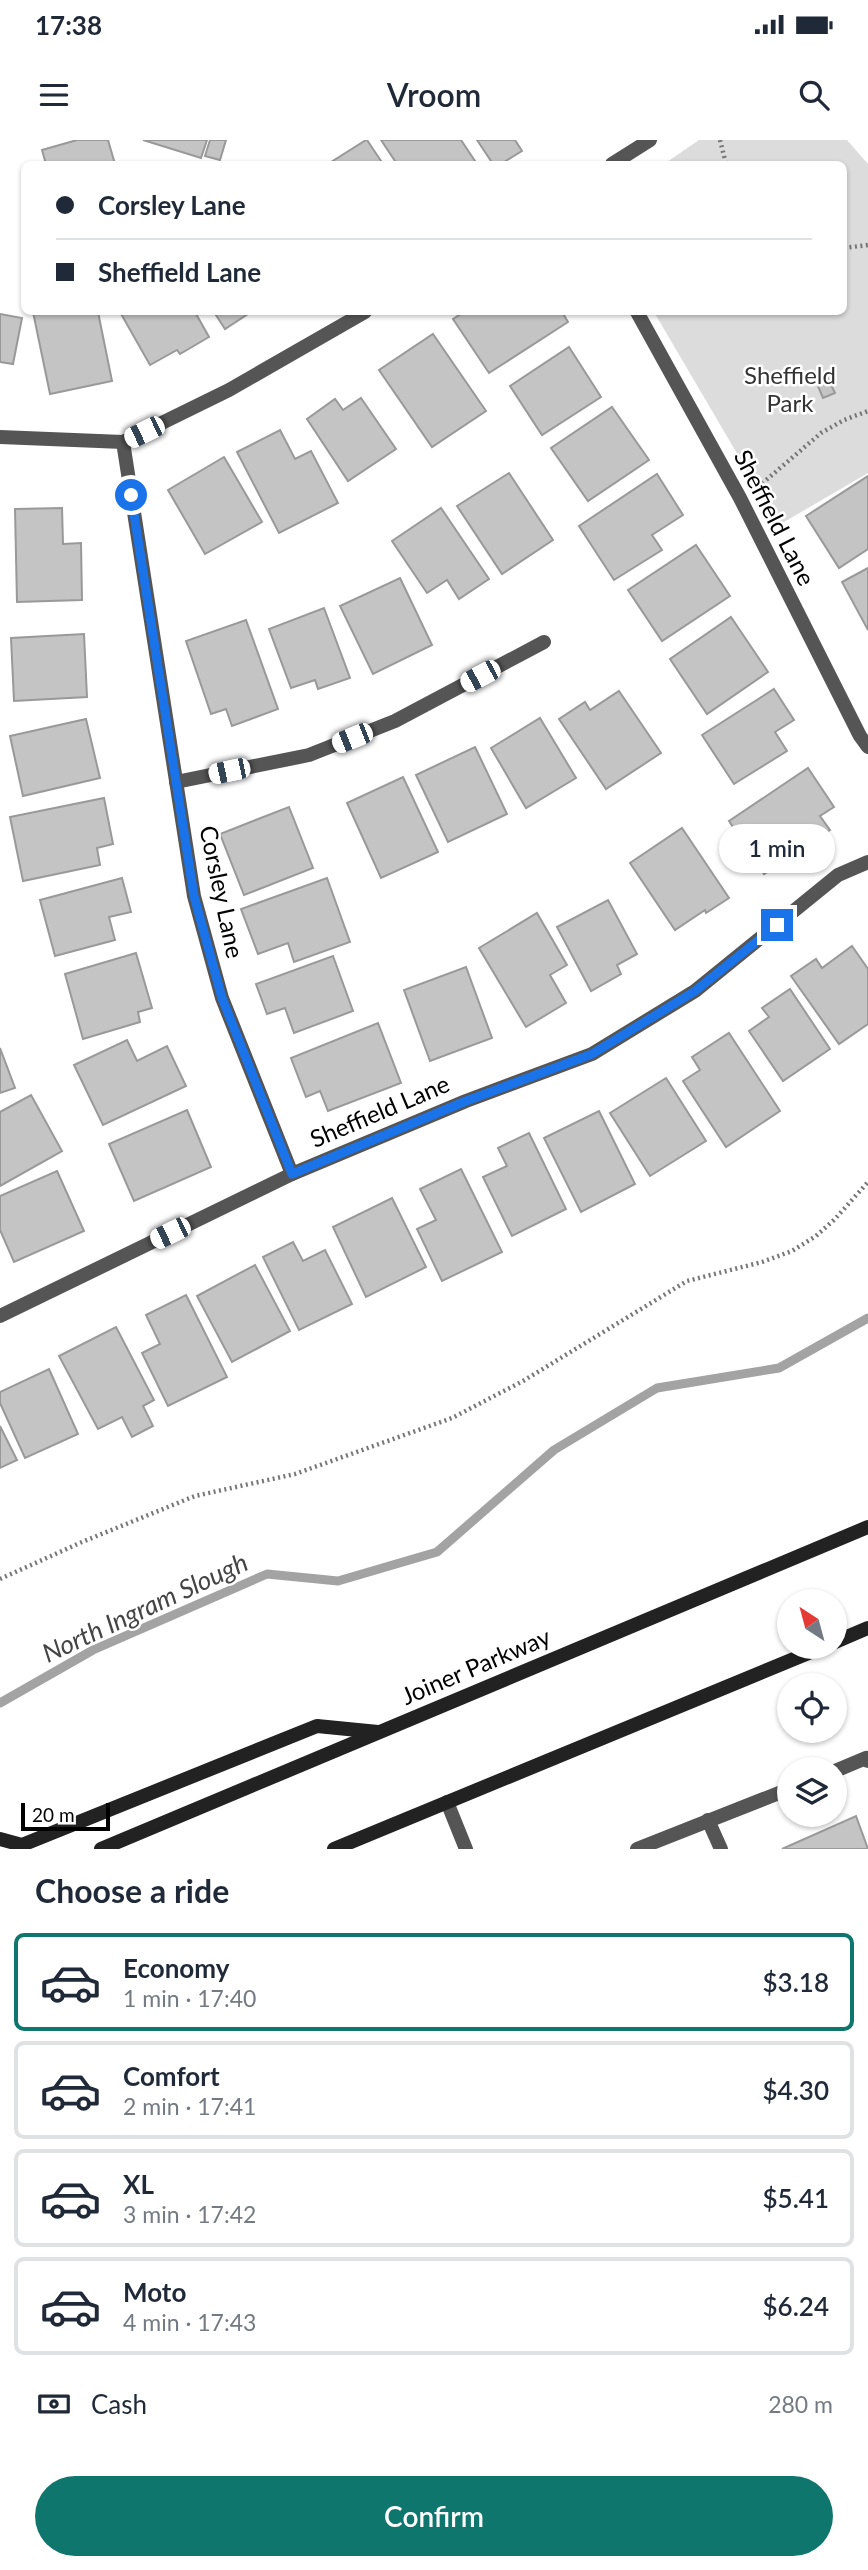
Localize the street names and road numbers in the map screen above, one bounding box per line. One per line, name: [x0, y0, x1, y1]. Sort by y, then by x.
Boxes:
street label: Sheffield Lane: [729, 445, 822, 590]
street label: Corsley Lane: [194, 823, 251, 961]
street label: Sheffield Lane: [305, 1068, 453, 1153]
street label: Joiner Parkway: [397, 1621, 555, 1710]

